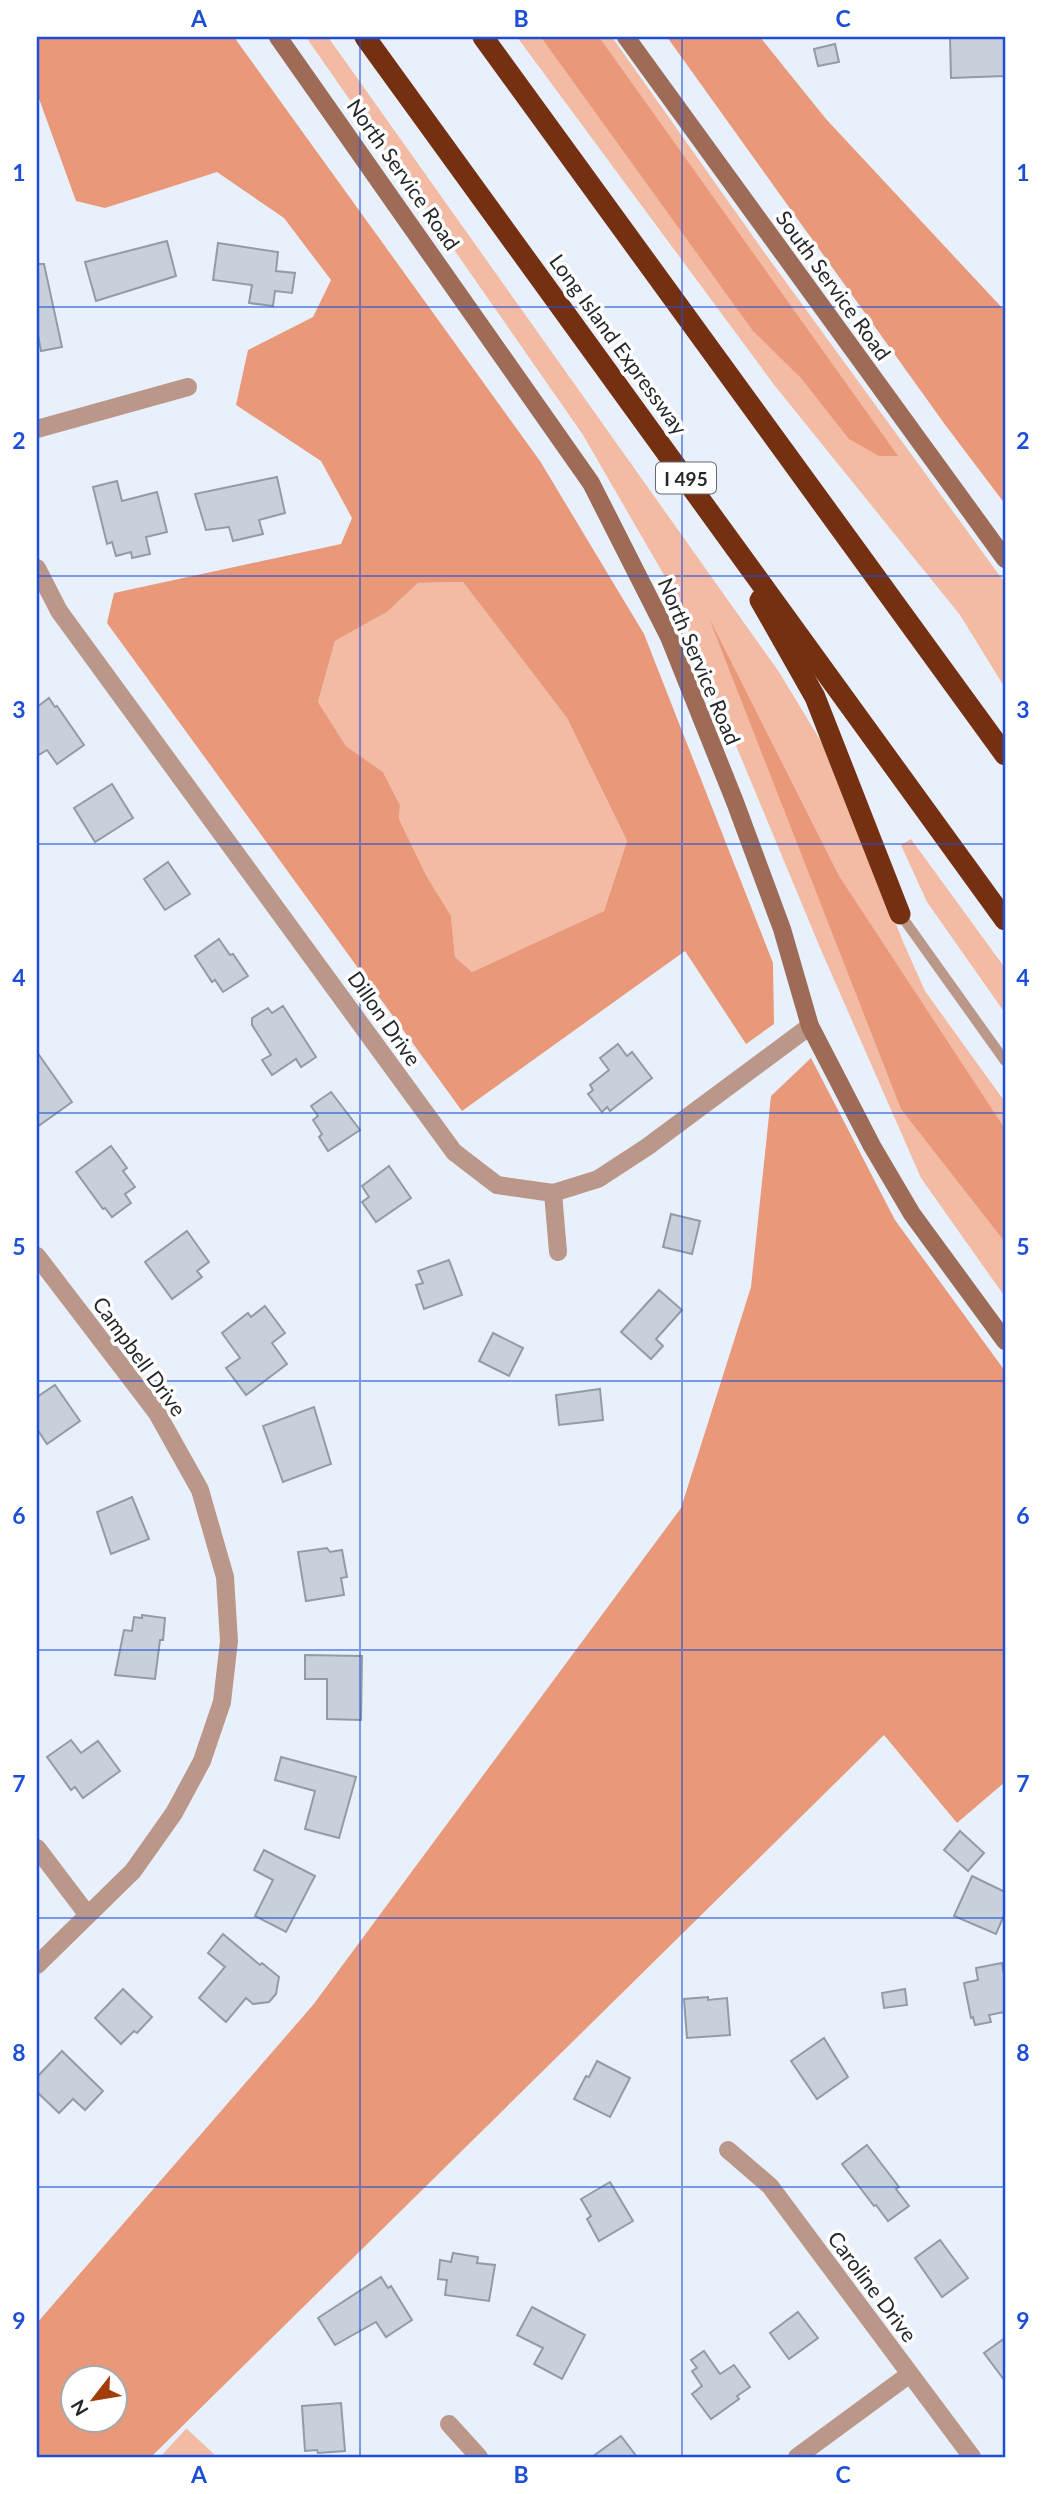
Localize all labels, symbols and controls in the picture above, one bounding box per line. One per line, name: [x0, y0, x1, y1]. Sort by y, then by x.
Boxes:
text: A: [190, 4, 208, 32]
text: B: [513, 4, 529, 32]
text: C: [835, 4, 851, 32]
street label: North Service Road: [343, 94, 465, 254]
text: 1: [12, 158, 26, 186]
text: 1: [1016, 158, 1030, 186]
street label: South Service Road: [771, 205, 897, 365]
street label: Long Island Expressway: [545, 249, 693, 439]
text: 2: [12, 426, 26, 454]
text: 2: [1016, 426, 1030, 454]
road number: I 495: [656, 463, 716, 494]
street label: North Service Road: [654, 574, 746, 748]
text: 3: [12, 695, 26, 723]
text: 3: [1016, 695, 1030, 723]
text: 4: [12, 963, 26, 991]
text: 4: [1016, 963, 1030, 991]
street label: Dillon Drive: [343, 966, 427, 1070]
text: 5: [12, 1232, 26, 1260]
text: 5: [1016, 1232, 1030, 1260]
street label: Campbell Drive: [88, 1291, 192, 1421]
text: 6: [12, 1501, 26, 1529]
text: 6: [1016, 1501, 1030, 1529]
text: 7: [12, 1769, 26, 1797]
text: 7: [1016, 1769, 1030, 1797]
text: 8: [12, 2038, 26, 2066]
text: 8: [1016, 2038, 1030, 2066]
street label: Caroline Drive: [823, 2226, 923, 2346]
text: 9: [12, 2306, 26, 2334]
text: 9: [1016, 2306, 1030, 2334]
north arrow: [60, 2364, 130, 2434]
text: N: [65, 2396, 93, 2420]
text: A: [190, 2460, 208, 2488]
text: B: [513, 2460, 529, 2488]
text: C: [835, 2460, 851, 2488]

